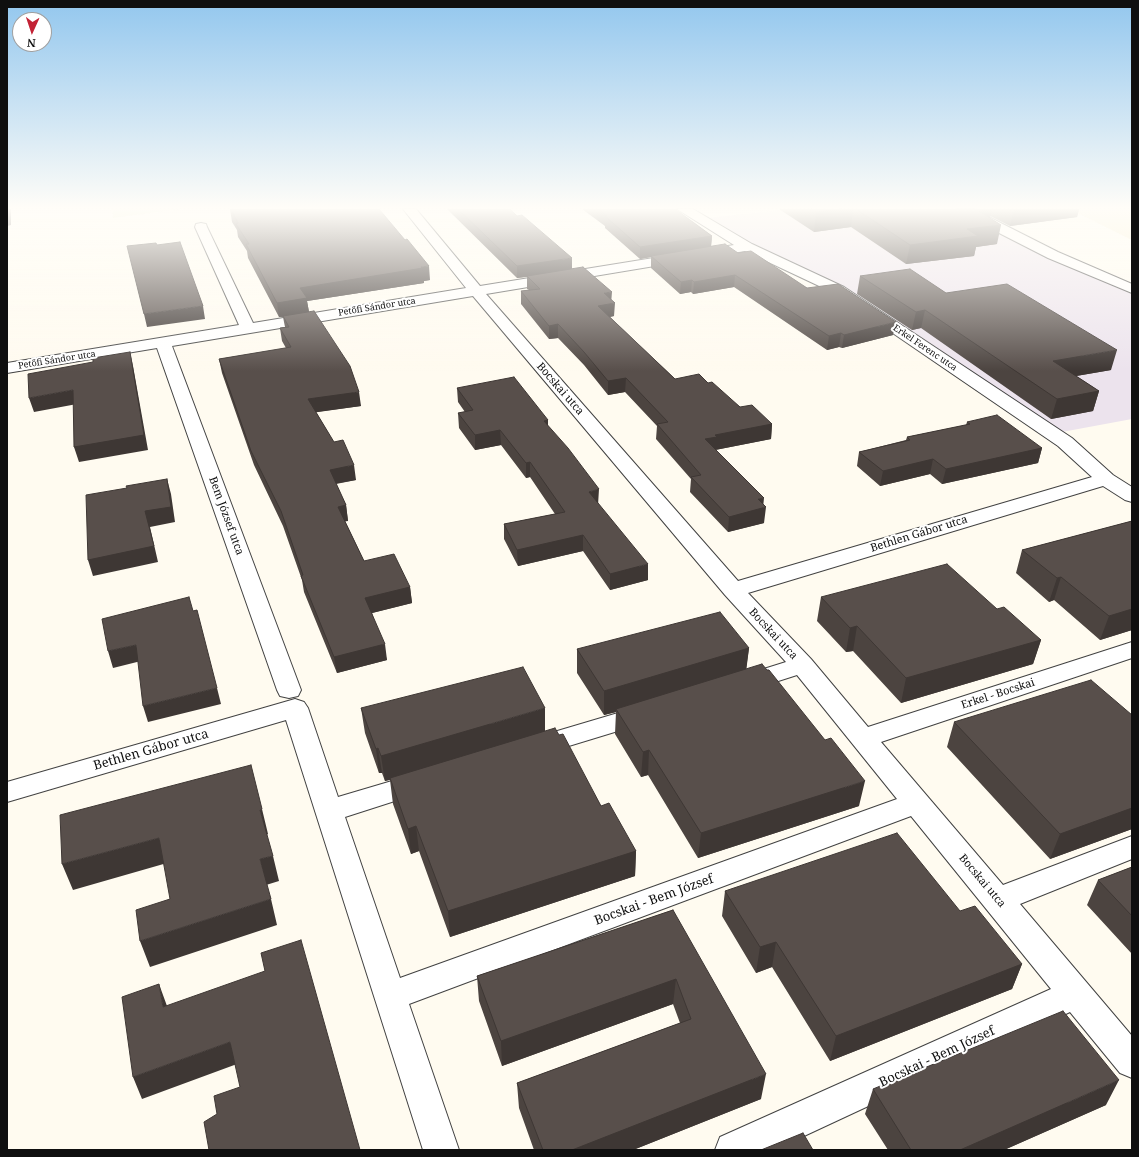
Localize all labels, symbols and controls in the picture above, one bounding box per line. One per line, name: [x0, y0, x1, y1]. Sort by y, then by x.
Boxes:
north arrow: [12, 12, 52, 52]
text: N: [27, 36, 36, 51]
street label: Petőfi Sándor utca: [337, 296, 417, 318]
street label: Erkel Ferenc utca: [891, 323, 959, 373]
street label: Petőfi Sándor utca: [17, 349, 97, 371]
street label: Bocskai utca: [534, 360, 586, 418]
street label: Bem József utca: [206, 475, 246, 557]
street label: Bethlen Gábor utca: [869, 513, 969, 555]
street label: Bocskai utca: [746, 606, 800, 662]
street label: Erkel - Bocskai: [959, 676, 1037, 712]
street label: Bethlen Gábor utca: [92, 726, 210, 774]
street label: Bocskai utca: [956, 852, 1008, 910]
street label: Bocskai - Bem József: [592, 871, 716, 929]
street label: Bocskai - Bem József: [877, 1023, 997, 1091]

